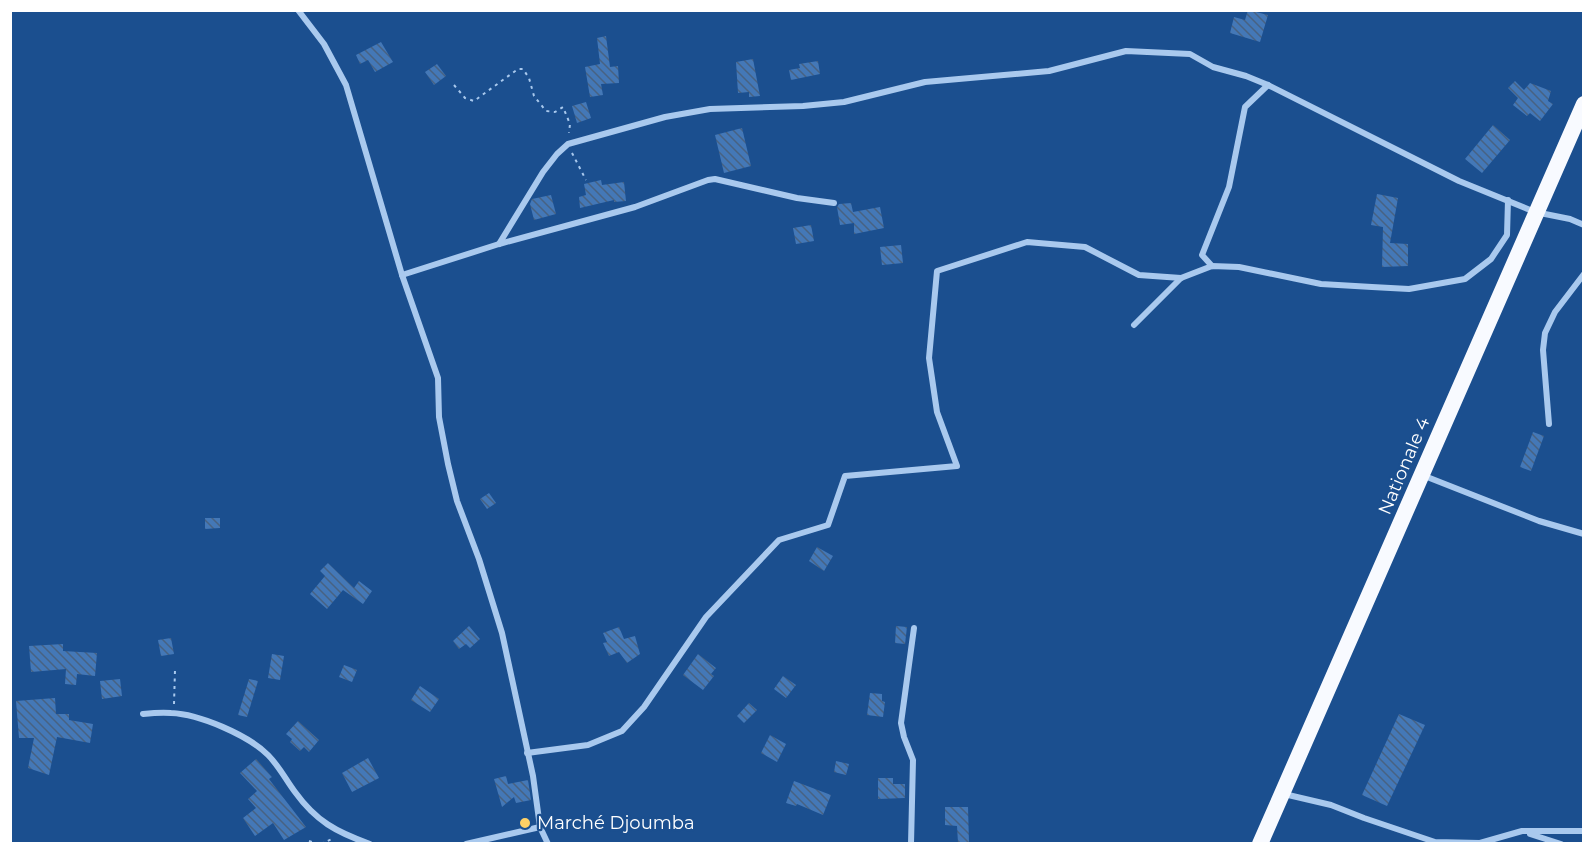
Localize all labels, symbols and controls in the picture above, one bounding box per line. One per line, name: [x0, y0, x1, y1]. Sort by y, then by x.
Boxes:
street label: Nationale 4: [1374, 414, 1434, 518]
place label: Marché Djoumba: [537, 812, 695, 834]
marker: Marché Djoumba: [518, 816, 532, 830]

